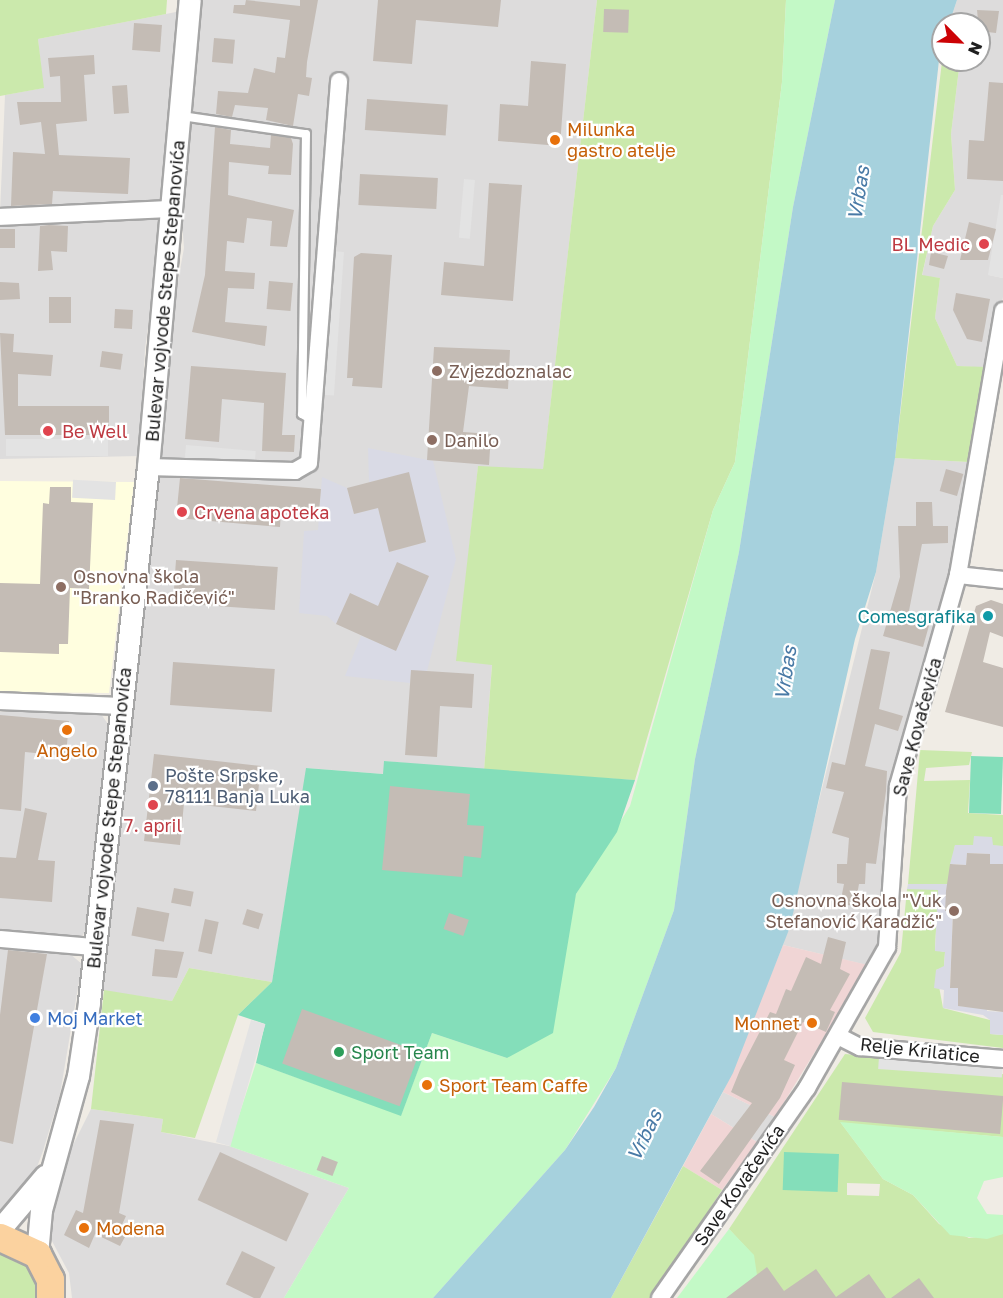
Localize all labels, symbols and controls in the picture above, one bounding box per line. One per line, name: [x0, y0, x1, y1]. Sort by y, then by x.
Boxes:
north arrow: [931, 12, 991, 72]
text: N: [964, 39, 987, 58]
place label: Milunka gastro atelje: [567, 119, 676, 162]
marker: Milunka gastro atelje: [548, 133, 562, 147]
street label: Bulevar vojvode Stepe Stepanovića: [141, 139, 189, 443]
water label: Vrbas: [842, 164, 874, 222]
place label: BL Medic: [892, 233, 970, 255]
marker: BL Medic: [975, 235, 993, 253]
place label: Zvjezdoznalac: [449, 360, 572, 382]
marker: Zvjezdoznalac: [430, 364, 444, 378]
place label: Be Well: [62, 420, 128, 442]
marker: Be Well: [39, 422, 57, 440]
place label: Danilo: [444, 429, 499, 451]
marker: Danilo: [425, 433, 439, 447]
place label: Crvena apoteka: [194, 501, 330, 523]
marker: Crvena apoteka: [175, 505, 189, 519]
place label: Osnovna škola "Branko Radičević": [73, 566, 235, 608]
marker: Osnovna škola "Branko Radičević": [54, 580, 68, 594]
place label: Comesgrafika: [857, 605, 976, 627]
marker: Comesgrafika: [981, 609, 995, 623]
water label: Vrbas: [769, 644, 801, 702]
street label: Save Kovačevića: [888, 655, 946, 799]
street label: Bulevar vojvode Stepe Stepanovića: [82, 666, 136, 970]
marker: Angelo: [60, 723, 74, 737]
place label: Angelo: [36, 739, 98, 761]
place label: Pošte Srpske, 78111 Banja Luka: [165, 765, 310, 808]
marker: Pošte Srpske, 78111 Banja Luka: [146, 779, 160, 793]
marker: 7. april: [146, 798, 160, 812]
place label: 7. april: [124, 814, 182, 836]
place label: Osnovna škola "Vuk Stefanović Karadžić": [765, 890, 942, 932]
marker: Osnovna škola "Vuk Stefanović Karadžić": [947, 904, 961, 918]
place label: Moj Market: [47, 1007, 143, 1029]
marker: Moj Market: [28, 1011, 42, 1025]
place label: Monnet: [734, 1012, 800, 1034]
marker: Monnet: [805, 1016, 819, 1030]
street label: Relje Krilatice: [859, 1033, 981, 1067]
place label: Sport Team: [351, 1041, 450, 1063]
marker: Sport Team: [332, 1045, 346, 1059]
place label: Sport Team Caffe: [439, 1074, 588, 1096]
marker: Sport Team Caffe: [420, 1078, 434, 1092]
water label: Vrbas: [621, 1105, 667, 1165]
street label: Save Kovačevića: [689, 1120, 789, 1250]
place label: Modena: [96, 1217, 165, 1239]
marker: Modena: [77, 1221, 91, 1235]

